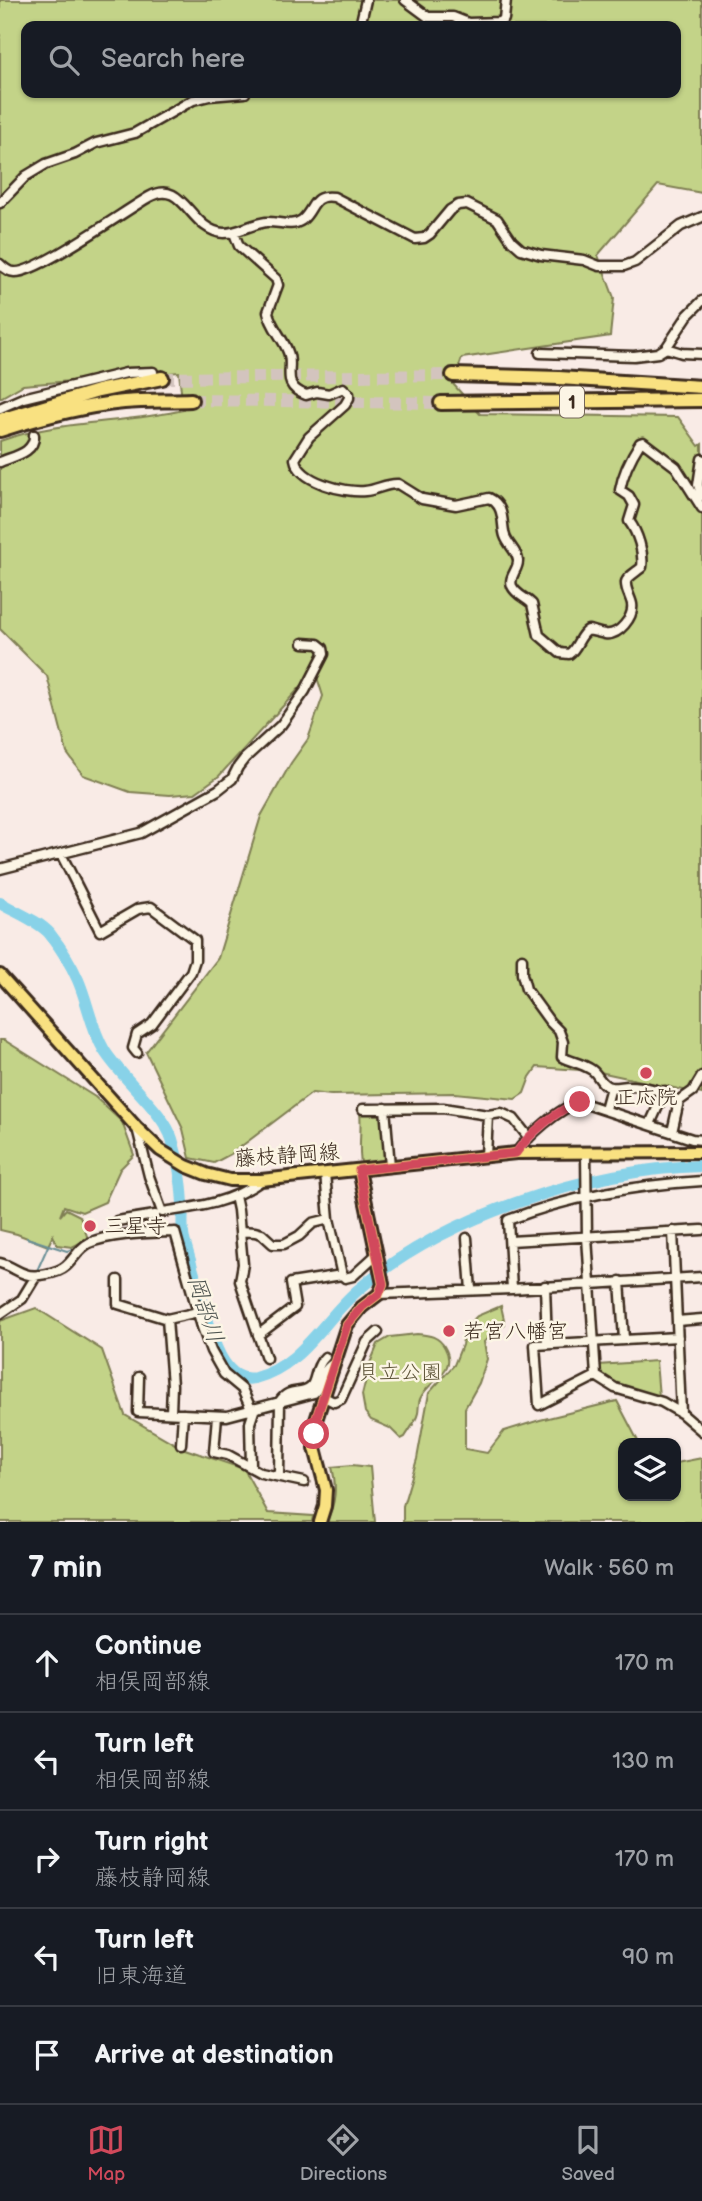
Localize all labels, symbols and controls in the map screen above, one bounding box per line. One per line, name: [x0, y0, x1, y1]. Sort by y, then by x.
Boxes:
search box: [21, 21, 681, 98]
icon: search: [45, 41, 83, 79]
text: Search here: [101, 44, 245, 75]
road number: 1: [560, 386, 584, 418]
marker: 正応院: [638, 1065, 654, 1081]
place label: 正応院: [615, 1085, 678, 1110]
route end: [564, 1086, 595, 1117]
street label: 藤枝静岡線: [234, 1139, 340, 1172]
place label: 三星寺: [104, 1214, 167, 1239]
marker: 三星寺: [82, 1218, 98, 1234]
water label: 岡部川: [181, 1272, 229, 1346]
place label: 若宮八幡宮: [463, 1319, 568, 1344]
marker: 若宮八幡宮: [441, 1323, 457, 1339]
park label: 貝立公園: [358, 1360, 442, 1385]
route start: [298, 1418, 329, 1449]
map controls: [618, 1438, 681, 1501]
button: layers: [618, 1438, 681, 1501]
text: 7 min: [28, 1550, 102, 1586]
text: Walk · 560 m: [544, 1554, 674, 1582]
text: Continue: [95, 1631, 202, 1662]
icon: ahead: [28, 1644, 66, 1682]
text: 170 m: [615, 1649, 674, 1677]
text: 相俣岡部線: [95, 1668, 210, 1696]
text: Turn left: [95, 1729, 194, 1760]
icon: left: [28, 1742, 66, 1780]
text: 130 m: [612, 1747, 674, 1775]
text: 相俣岡部線: [95, 1766, 210, 1794]
text: Turn right: [95, 1827, 208, 1858]
icon: right: [28, 1840, 66, 1878]
text: 170 m: [615, 1845, 674, 1873]
text: 藤枝静岡線: [95, 1864, 210, 1892]
text: Turn left: [95, 1925, 194, 1956]
icon: left: [28, 1938, 66, 1976]
text: 90 m: [622, 1943, 674, 1971]
text: 旧東海道: [95, 1962, 187, 1990]
icon: arrive: [28, 2036, 66, 2074]
text: Arrive at destination: [95, 2040, 334, 2071]
tab: Map: [87, 2121, 125, 2186]
tab: Directions: [300, 2121, 387, 2186]
tab: Saved: [561, 2121, 615, 2186]

